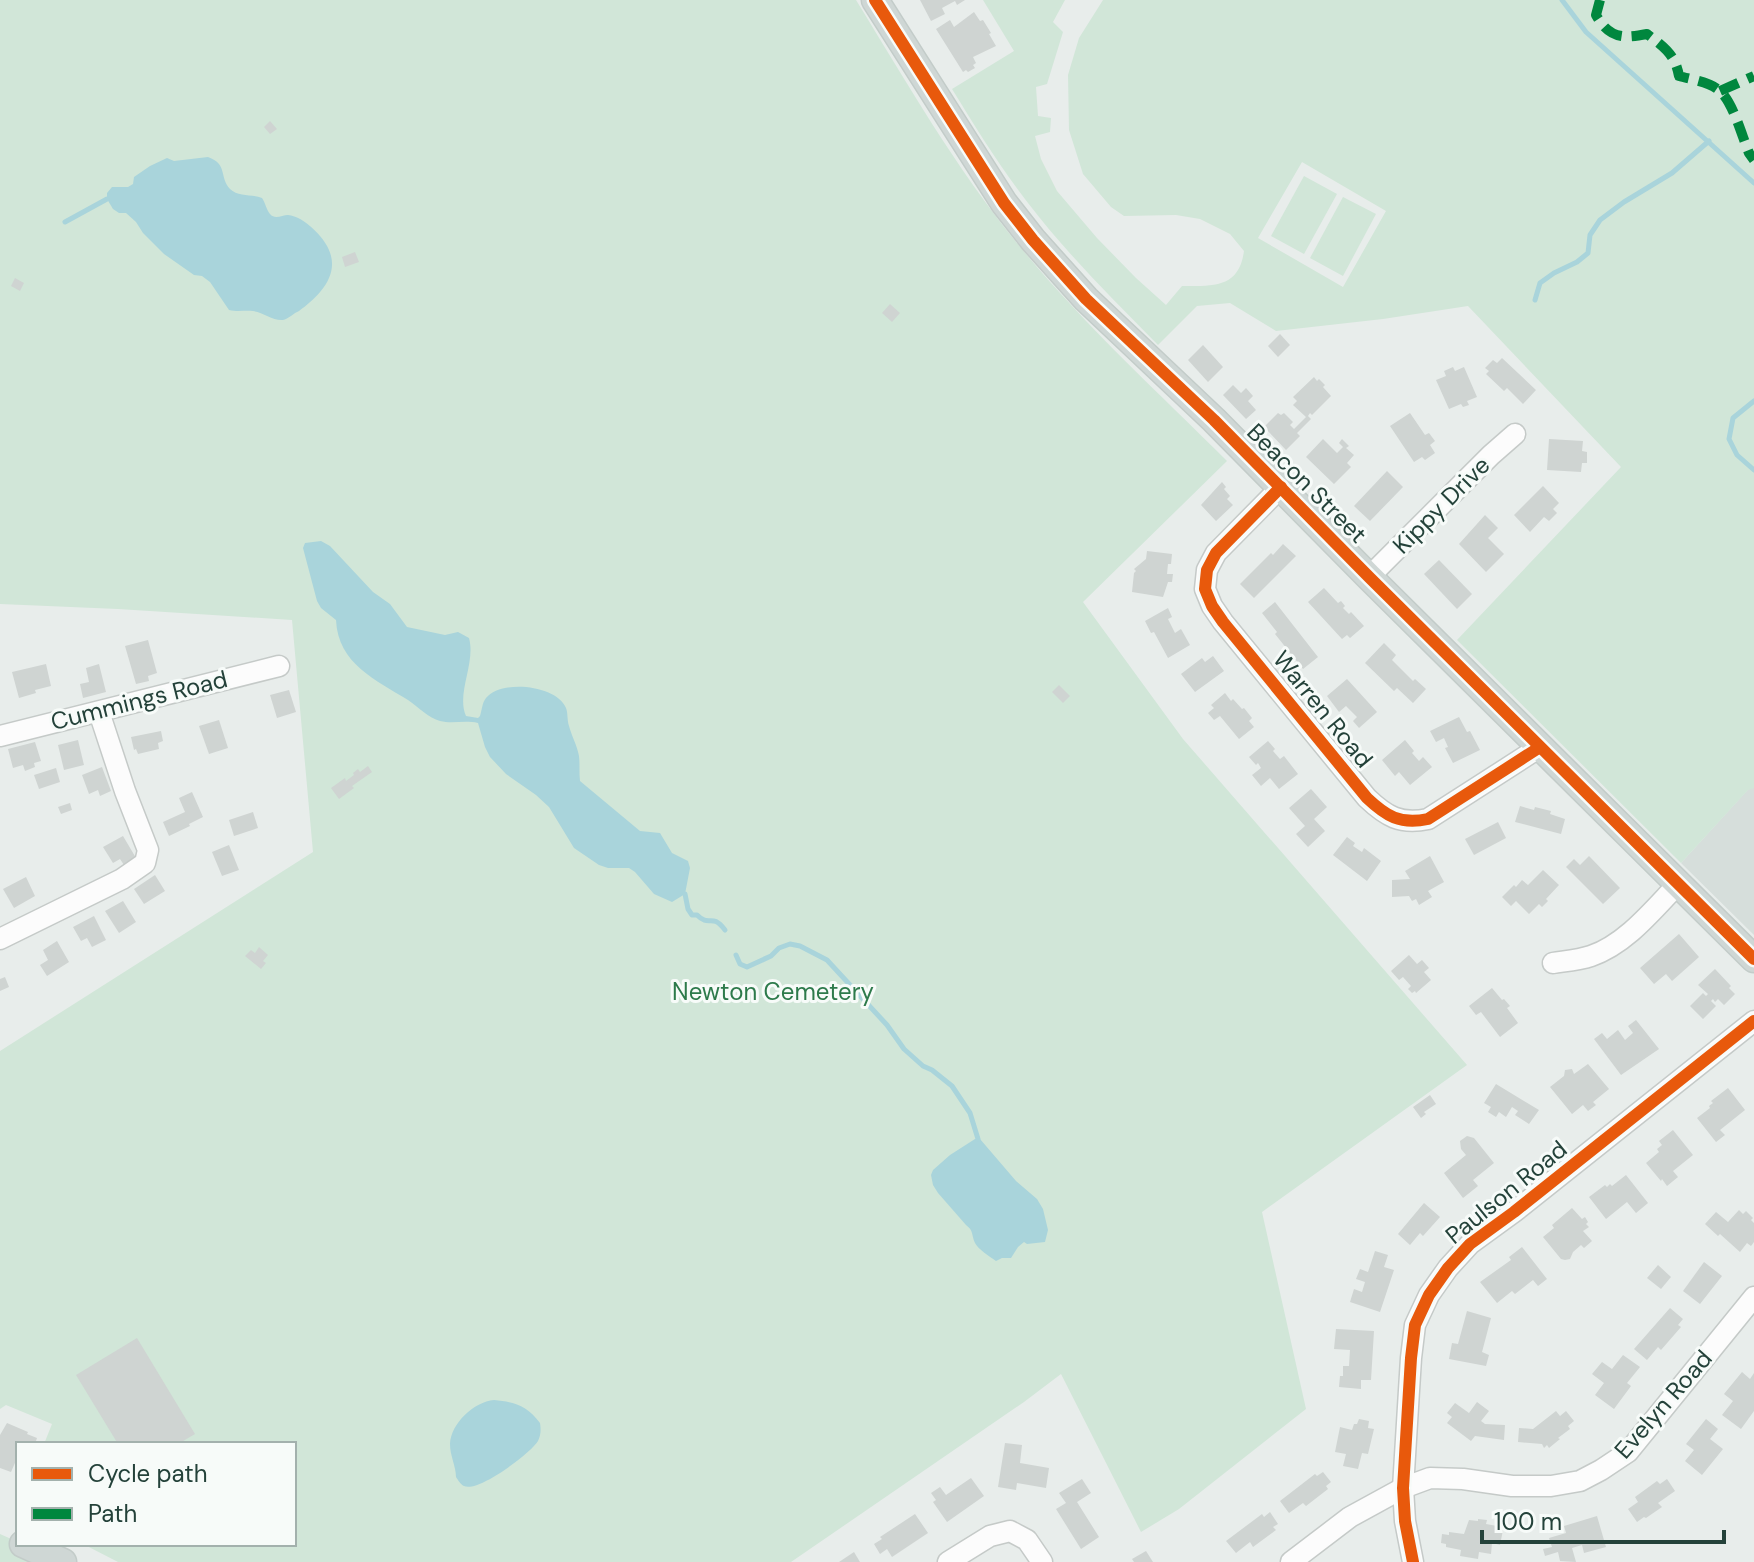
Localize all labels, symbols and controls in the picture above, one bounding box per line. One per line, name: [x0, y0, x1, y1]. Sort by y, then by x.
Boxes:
street label: Beacon Street: [1240, 416, 1374, 550]
street label: Kippy Drive: [1386, 450, 1496, 560]
street label: Warren Road: [1266, 644, 1380, 774]
street label: Cummings Road: [47, 663, 231, 737]
park label: Newton Cemetery: [672, 976, 874, 1007]
street label: Paulson Road: [1439, 1133, 1573, 1251]
street label: Evelyn Road: [1607, 1343, 1719, 1465]
legend: [16, 1442, 296, 1546]
text: Cycle path: [88, 1458, 207, 1489]
scale bar: [1482, 1494, 1724, 1544]
text: Path: [88, 1498, 137, 1529]
text: 100 m: [1494, 1506, 1562, 1537]

